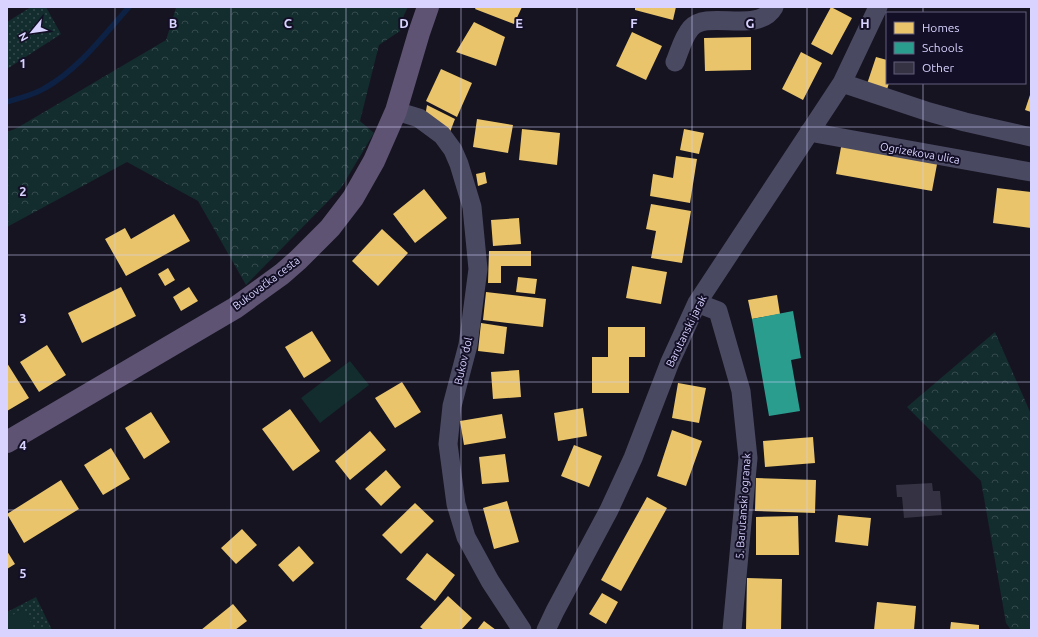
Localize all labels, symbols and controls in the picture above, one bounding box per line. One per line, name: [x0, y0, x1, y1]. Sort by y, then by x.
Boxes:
north arrow: [12, 12, 52, 52]
legend: [886, 12, 1026, 84]
text: B: [169, 16, 178, 30]
text: C: [284, 16, 293, 30]
text: D: [399, 16, 409, 30]
text: E: [515, 16, 523, 30]
text: F: [630, 16, 638, 30]
text: G: [746, 16, 755, 30]
text: H: [860, 16, 870, 30]
text: Homes: [922, 21, 960, 34]
text: N: [16, 30, 30, 43]
text: Schools: [922, 41, 963, 54]
text: 1: [19, 56, 27, 70]
text: Other: [922, 61, 955, 74]
street label: Ogrizekova ulica: [879, 140, 961, 166]
text: 2: [19, 184, 27, 198]
street label: Bukovačka cesta: [230, 254, 302, 312]
street label: Barutanski jarak: [663, 293, 709, 369]
text: 3: [19, 311, 27, 325]
street label: Bukov dol: [452, 336, 474, 386]
text: 4: [19, 438, 27, 452]
street label: 5. Barutanski ogranak: [733, 452, 753, 559]
text: 5: [19, 566, 27, 580]

